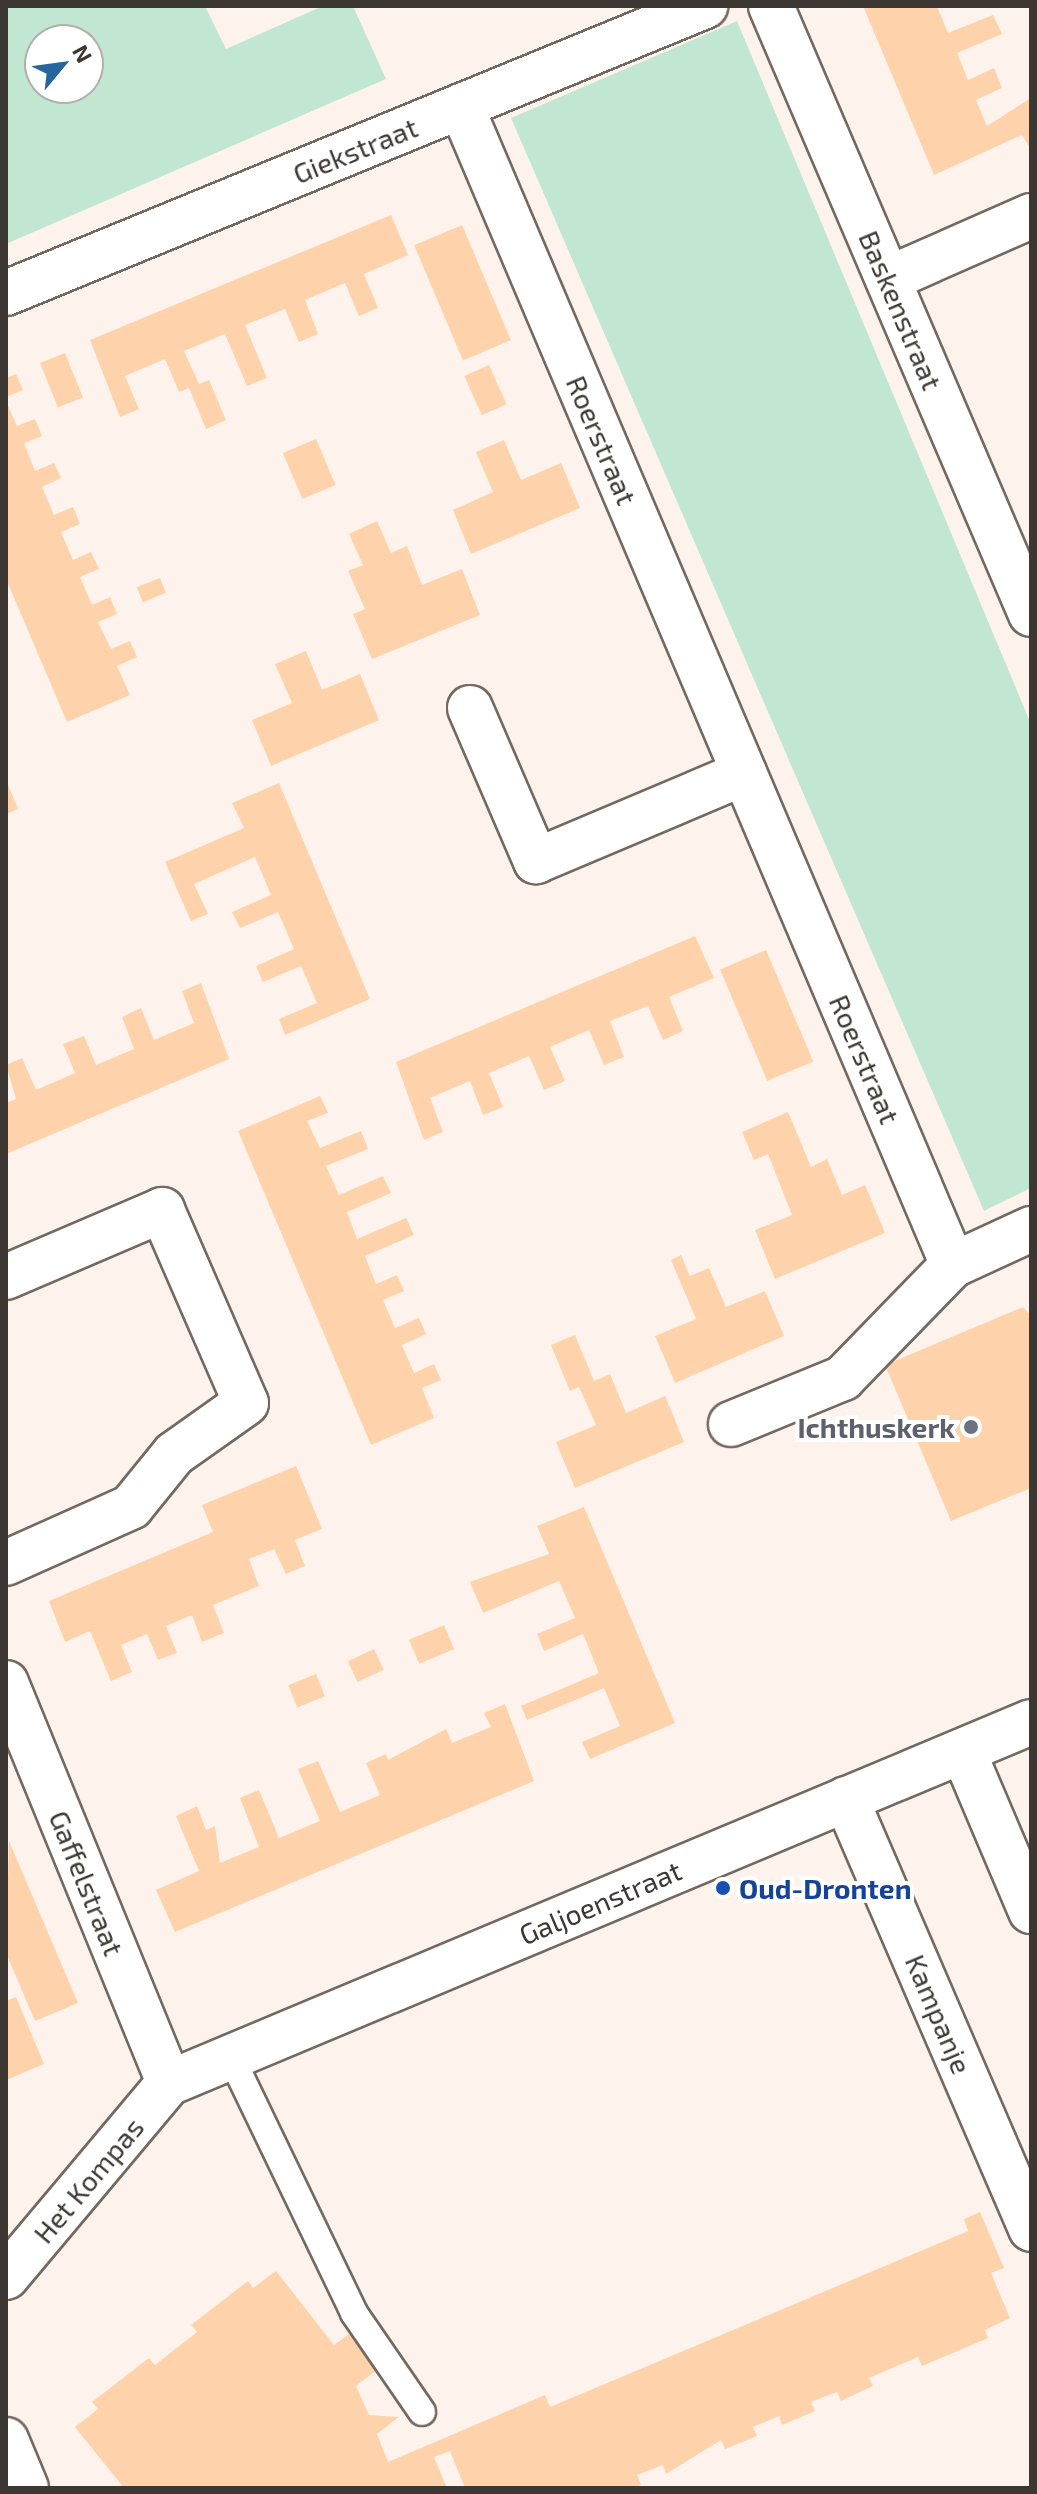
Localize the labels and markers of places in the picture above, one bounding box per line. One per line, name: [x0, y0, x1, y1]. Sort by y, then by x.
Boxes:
place label: Ichthuskerk: [797, 1410, 955, 1444]
marker: Ichthuskerk: [962, 1418, 980, 1436]
place label: Oud-Dronten: [739, 1871, 911, 1905]
marker: Oud-Dronten: [714, 1879, 732, 1897]

